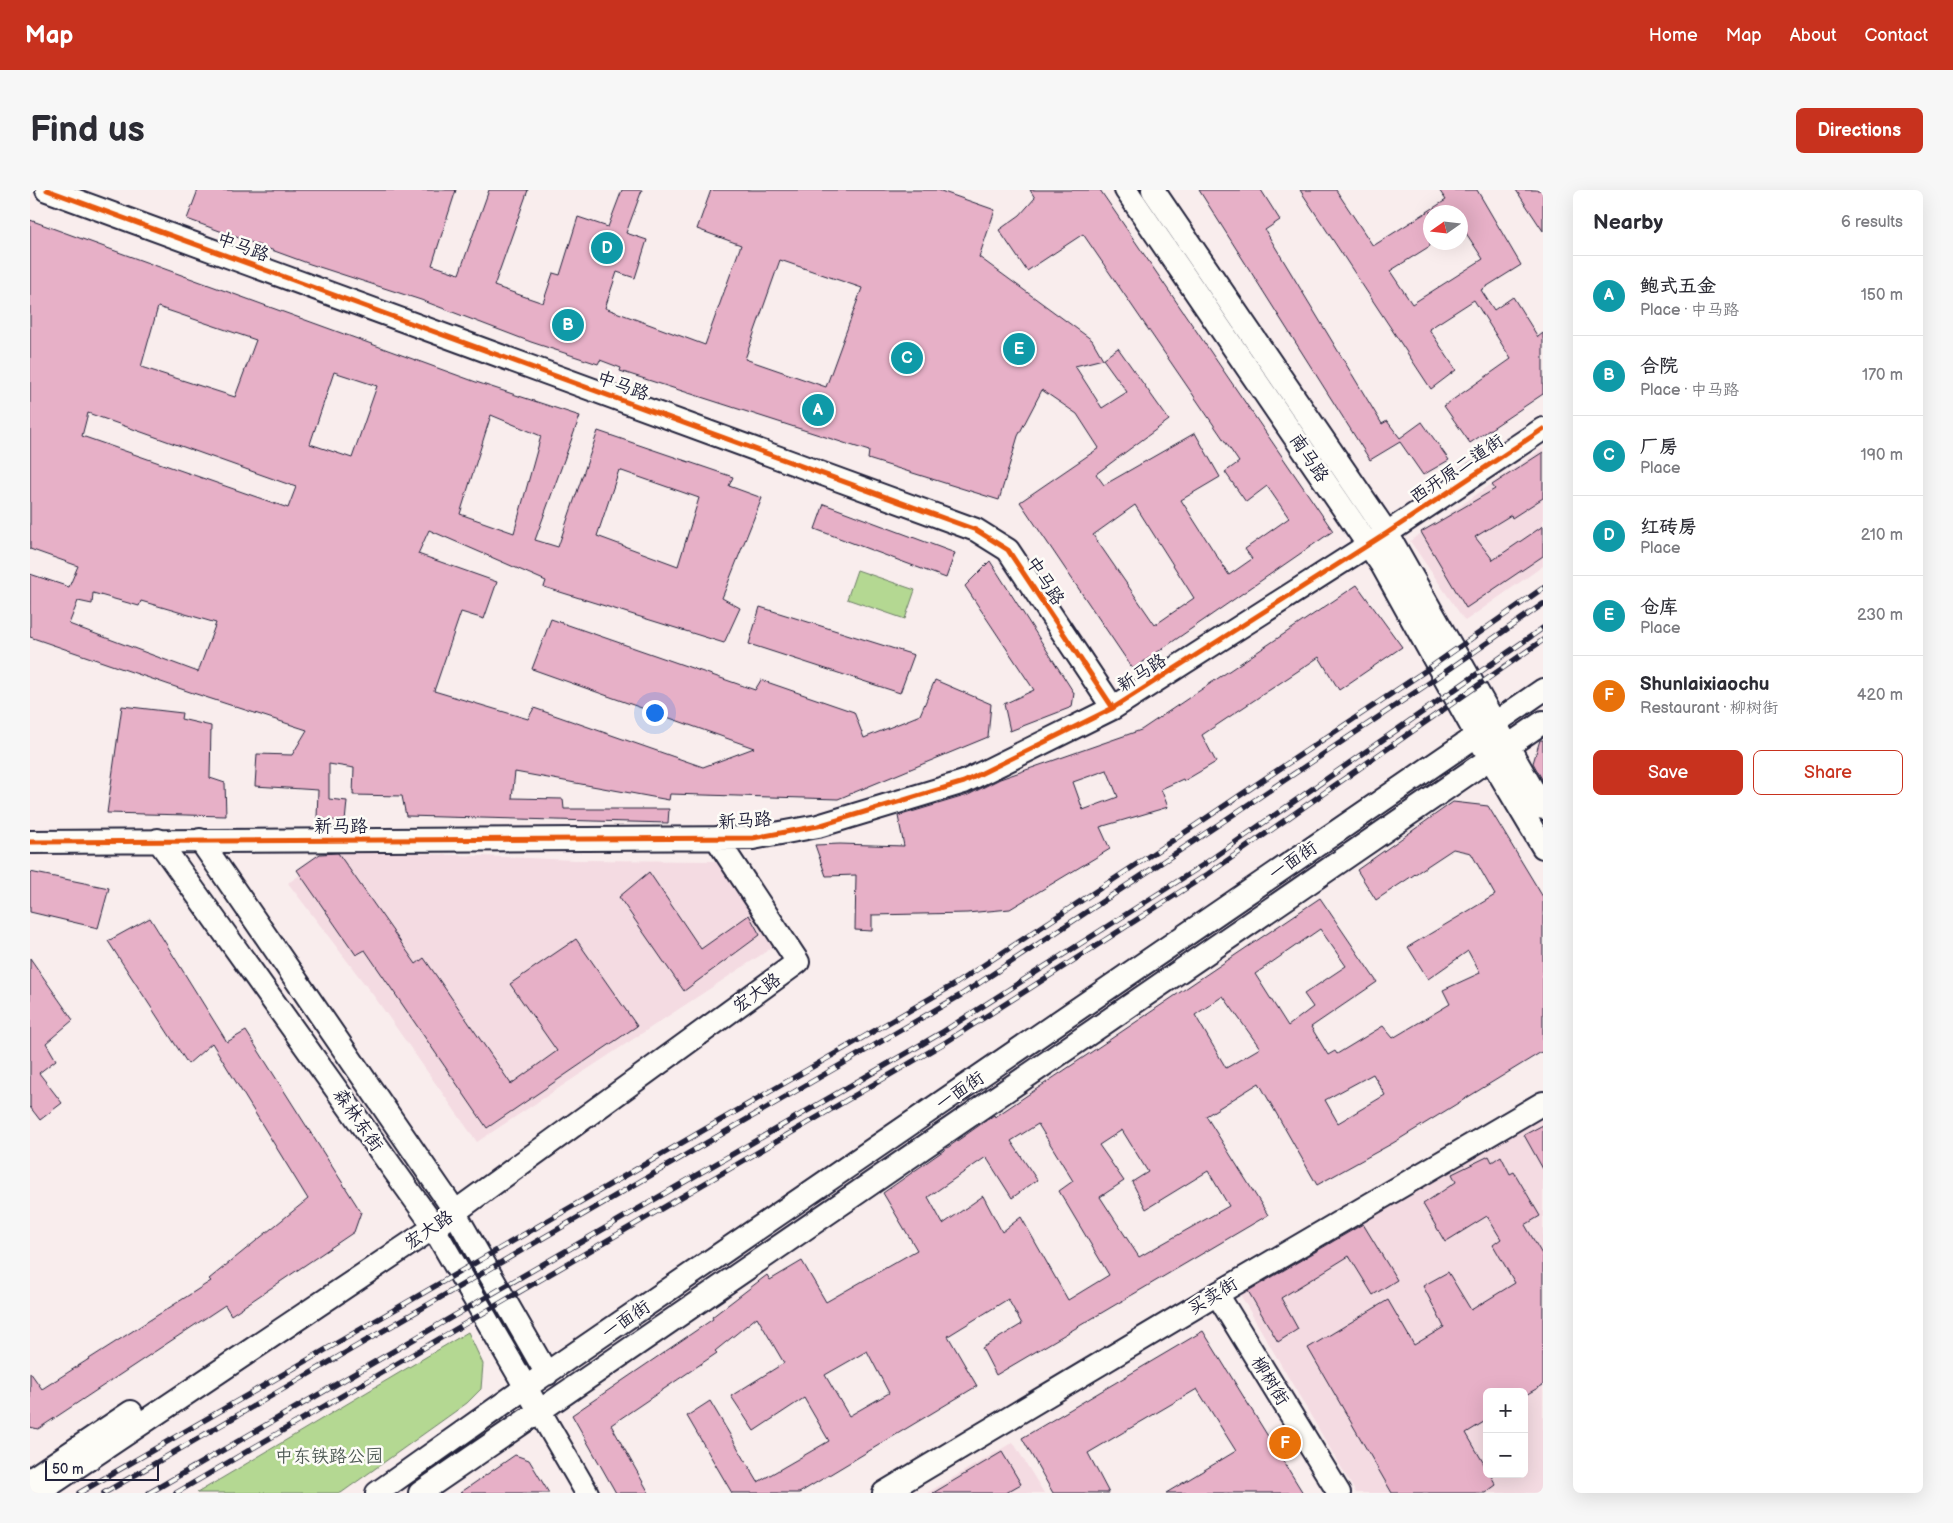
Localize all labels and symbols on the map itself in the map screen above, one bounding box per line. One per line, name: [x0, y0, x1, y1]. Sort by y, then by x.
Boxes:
north arrow: [1423, 205, 1468, 250]
street label: 中马路: [214, 228, 272, 266]
pin: D: [591, 229, 623, 267]
pin: B: [552, 306, 584, 344]
pin: E: [1003, 330, 1035, 368]
pin: C: [891, 339, 923, 377]
street label: 中马路: [594, 367, 652, 405]
pin: A: [802, 391, 834, 429]
street label: 南马路: [1285, 430, 1333, 486]
street label: 西开原二道街: [1406, 430, 1508, 508]
street label: 中马路: [1021, 553, 1069, 609]
street label: 新马路: [1114, 649, 1170, 697]
your location: [642, 700, 668, 726]
street label: 新马路: [717, 809, 773, 833]
street label: 新马路: [314, 816, 368, 837]
street label: 一面街: [1265, 837, 1321, 885]
street label: 宏大路: [729, 969, 785, 1017]
street label: 一面街: [932, 1067, 988, 1115]
street label: 森林东街: [329, 1084, 387, 1156]
street label: 宏大路: [401, 1206, 457, 1254]
street label: 买卖街: [1184, 1273, 1242, 1319]
street label: 一面街: [598, 1296, 654, 1344]
street label: 柳树街: [1247, 1353, 1293, 1409]
pin: F: [1269, 1424, 1301, 1462]
park label: 中东铁路公园: [275, 1446, 383, 1467]
scale bar: [45, 1458, 159, 1481]

